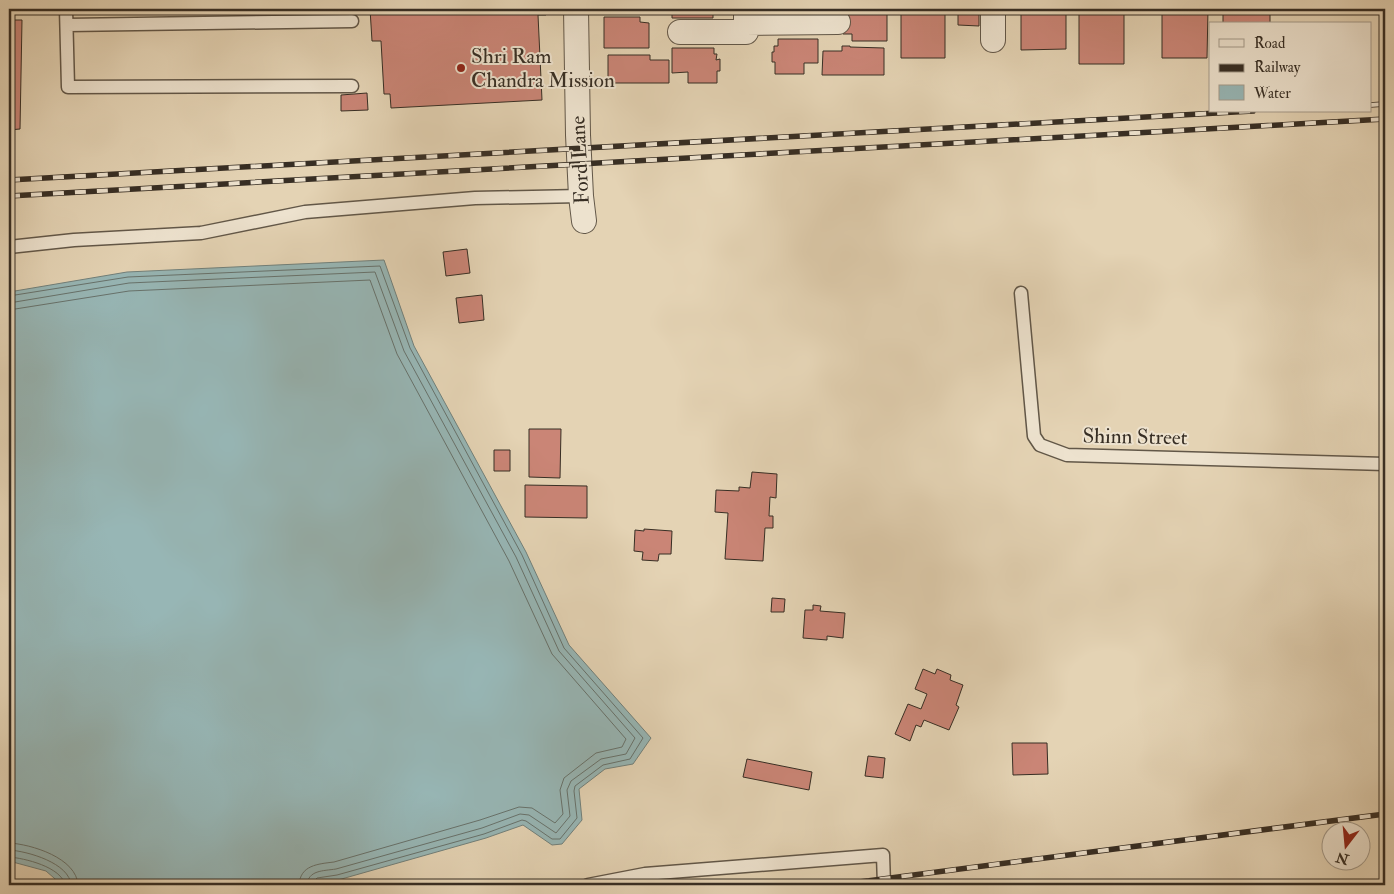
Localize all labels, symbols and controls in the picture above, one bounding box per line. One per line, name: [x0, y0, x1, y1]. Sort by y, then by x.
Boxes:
legend: [1209, 22, 1372, 112]
text: Road: [1254, 34, 1286, 53]
place label: Shri Ram Chandra Mission: [471, 43, 615, 94]
text: Railway: [1254, 58, 1301, 77]
marker: Shri Ram Chandra Mission: [455, 62, 467, 74]
text: Water: [1253, 84, 1291, 103]
street label: Ford Lane: [564, 115, 596, 205]
street label: Shinn Street: [1082, 423, 1188, 451]
north arrow: [1322, 822, 1372, 872]
text: N: [1334, 848, 1352, 868]

